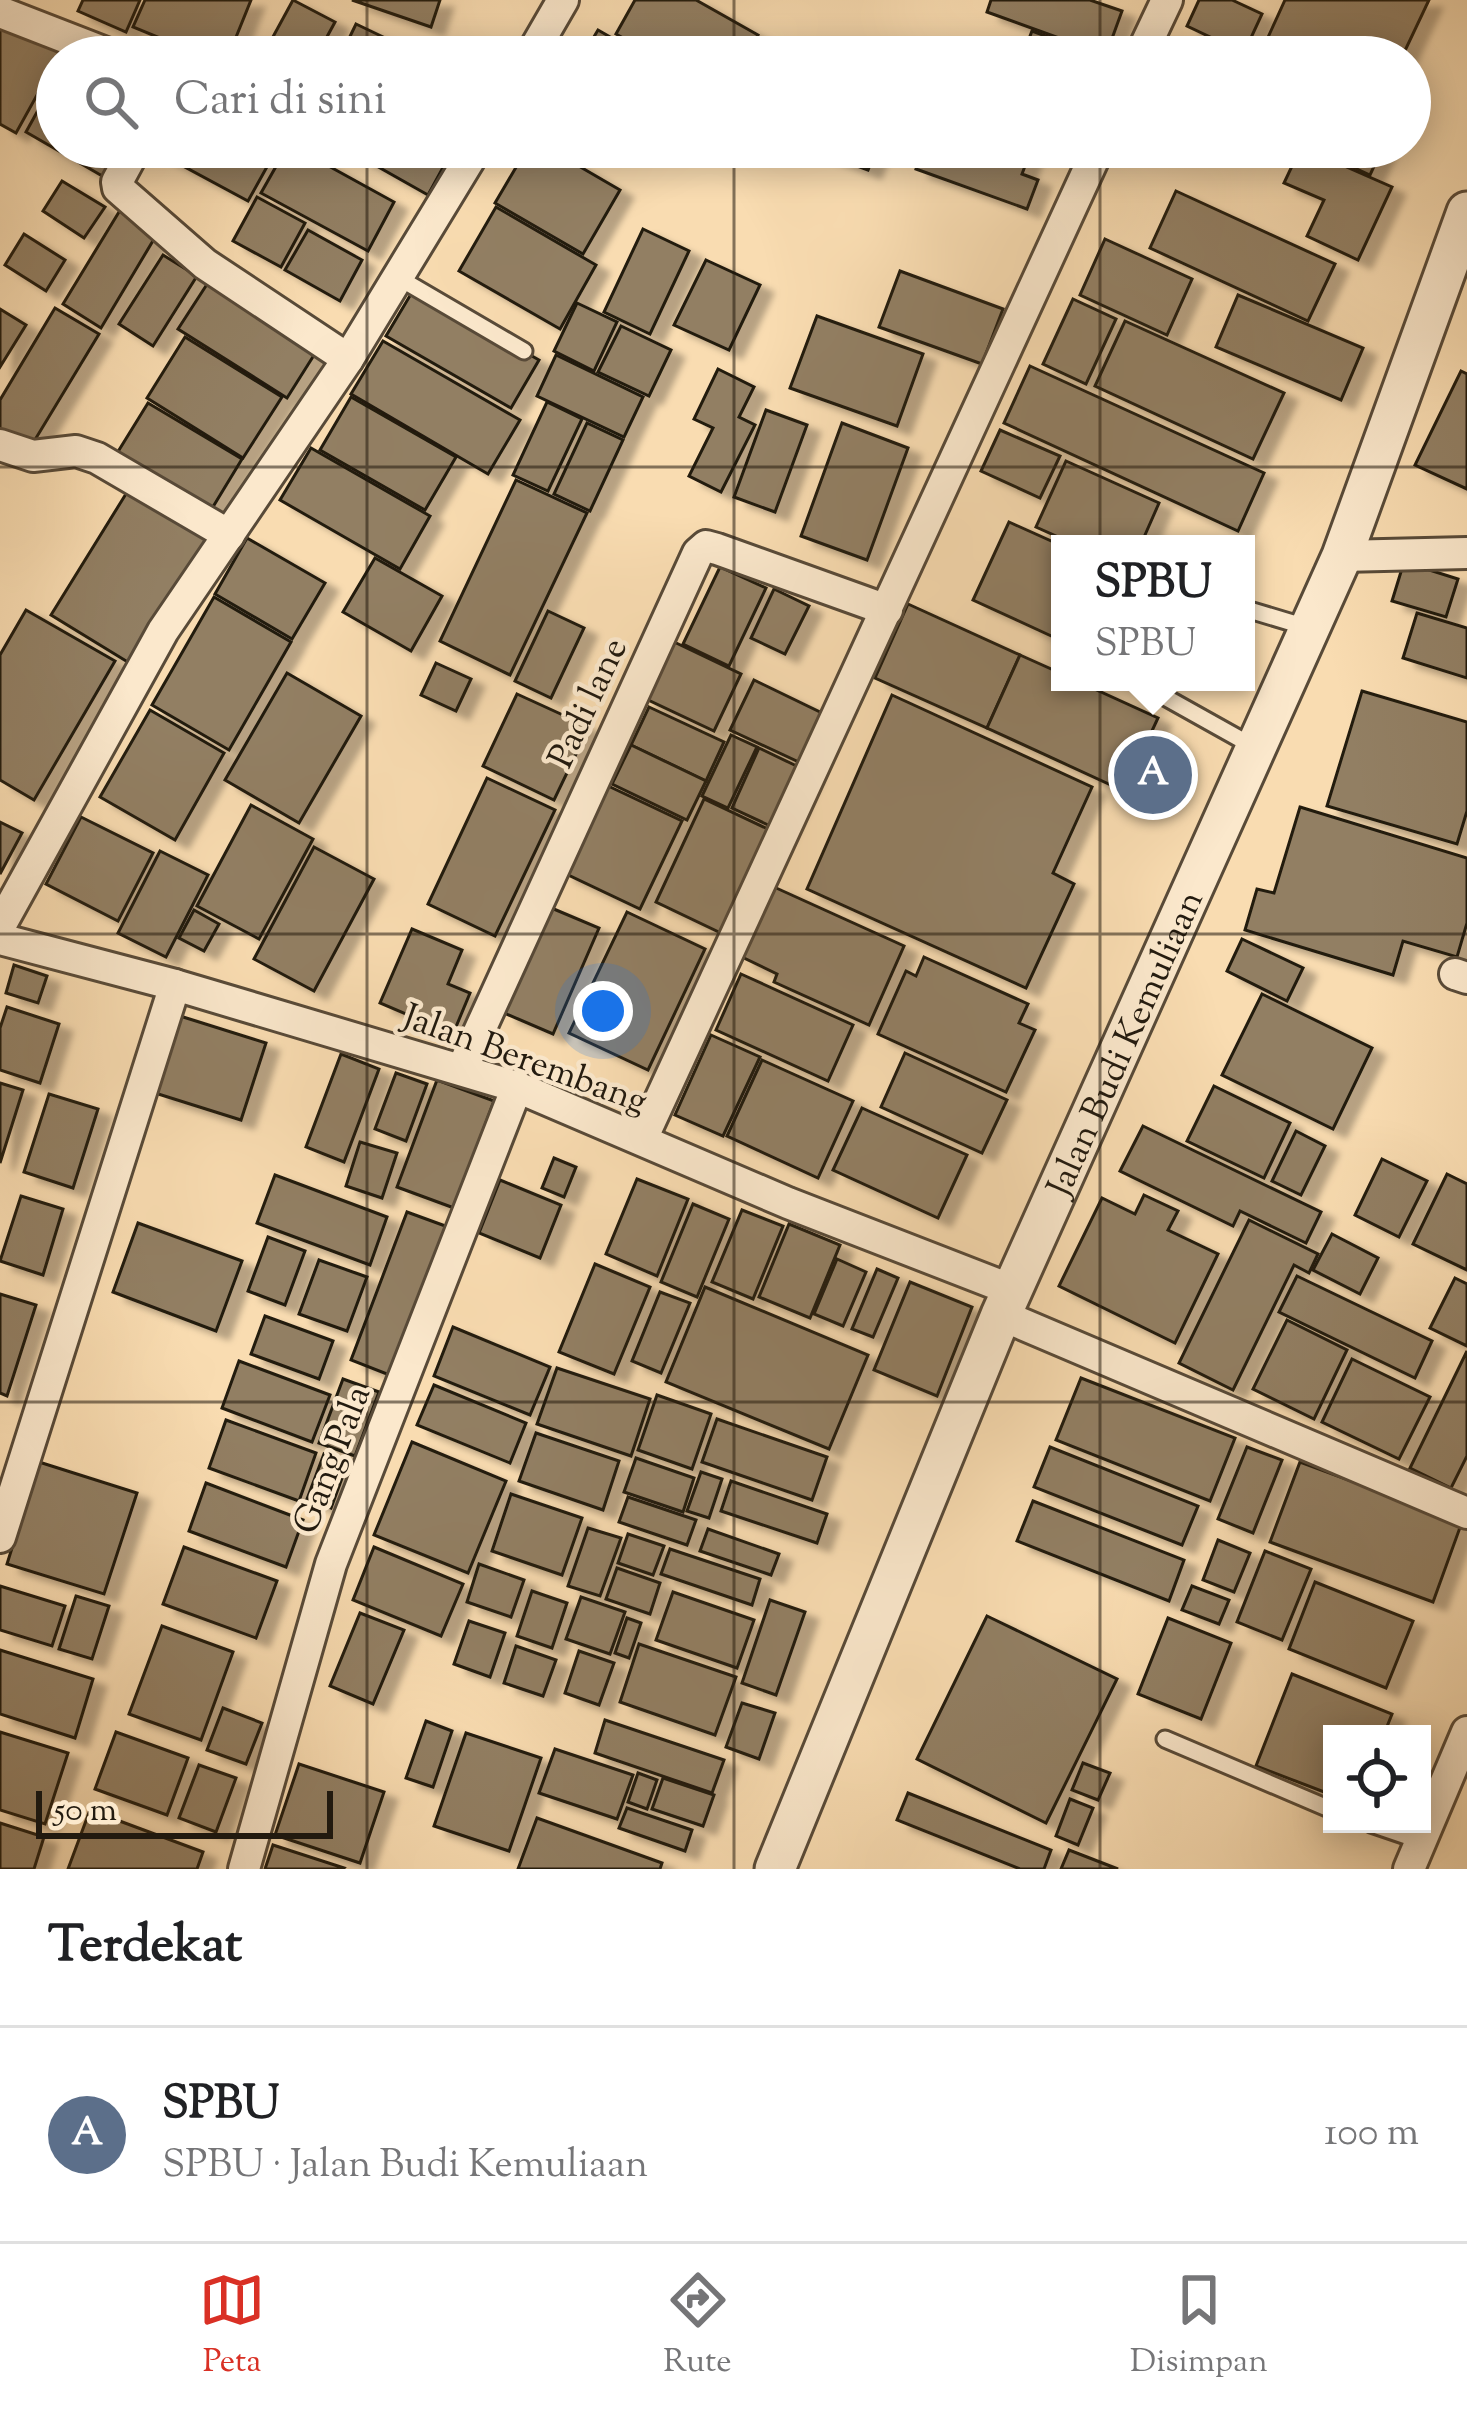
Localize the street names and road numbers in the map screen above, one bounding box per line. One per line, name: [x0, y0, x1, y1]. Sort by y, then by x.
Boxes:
street label: Padi lane: [537, 630, 642, 777]
street label: Jalan Budi Kemuliaan: [1035, 883, 1219, 1207]
street label: Jalan Berembang: [393, 992, 654, 1129]
street label: Gang Pala: [282, 1379, 386, 1542]

